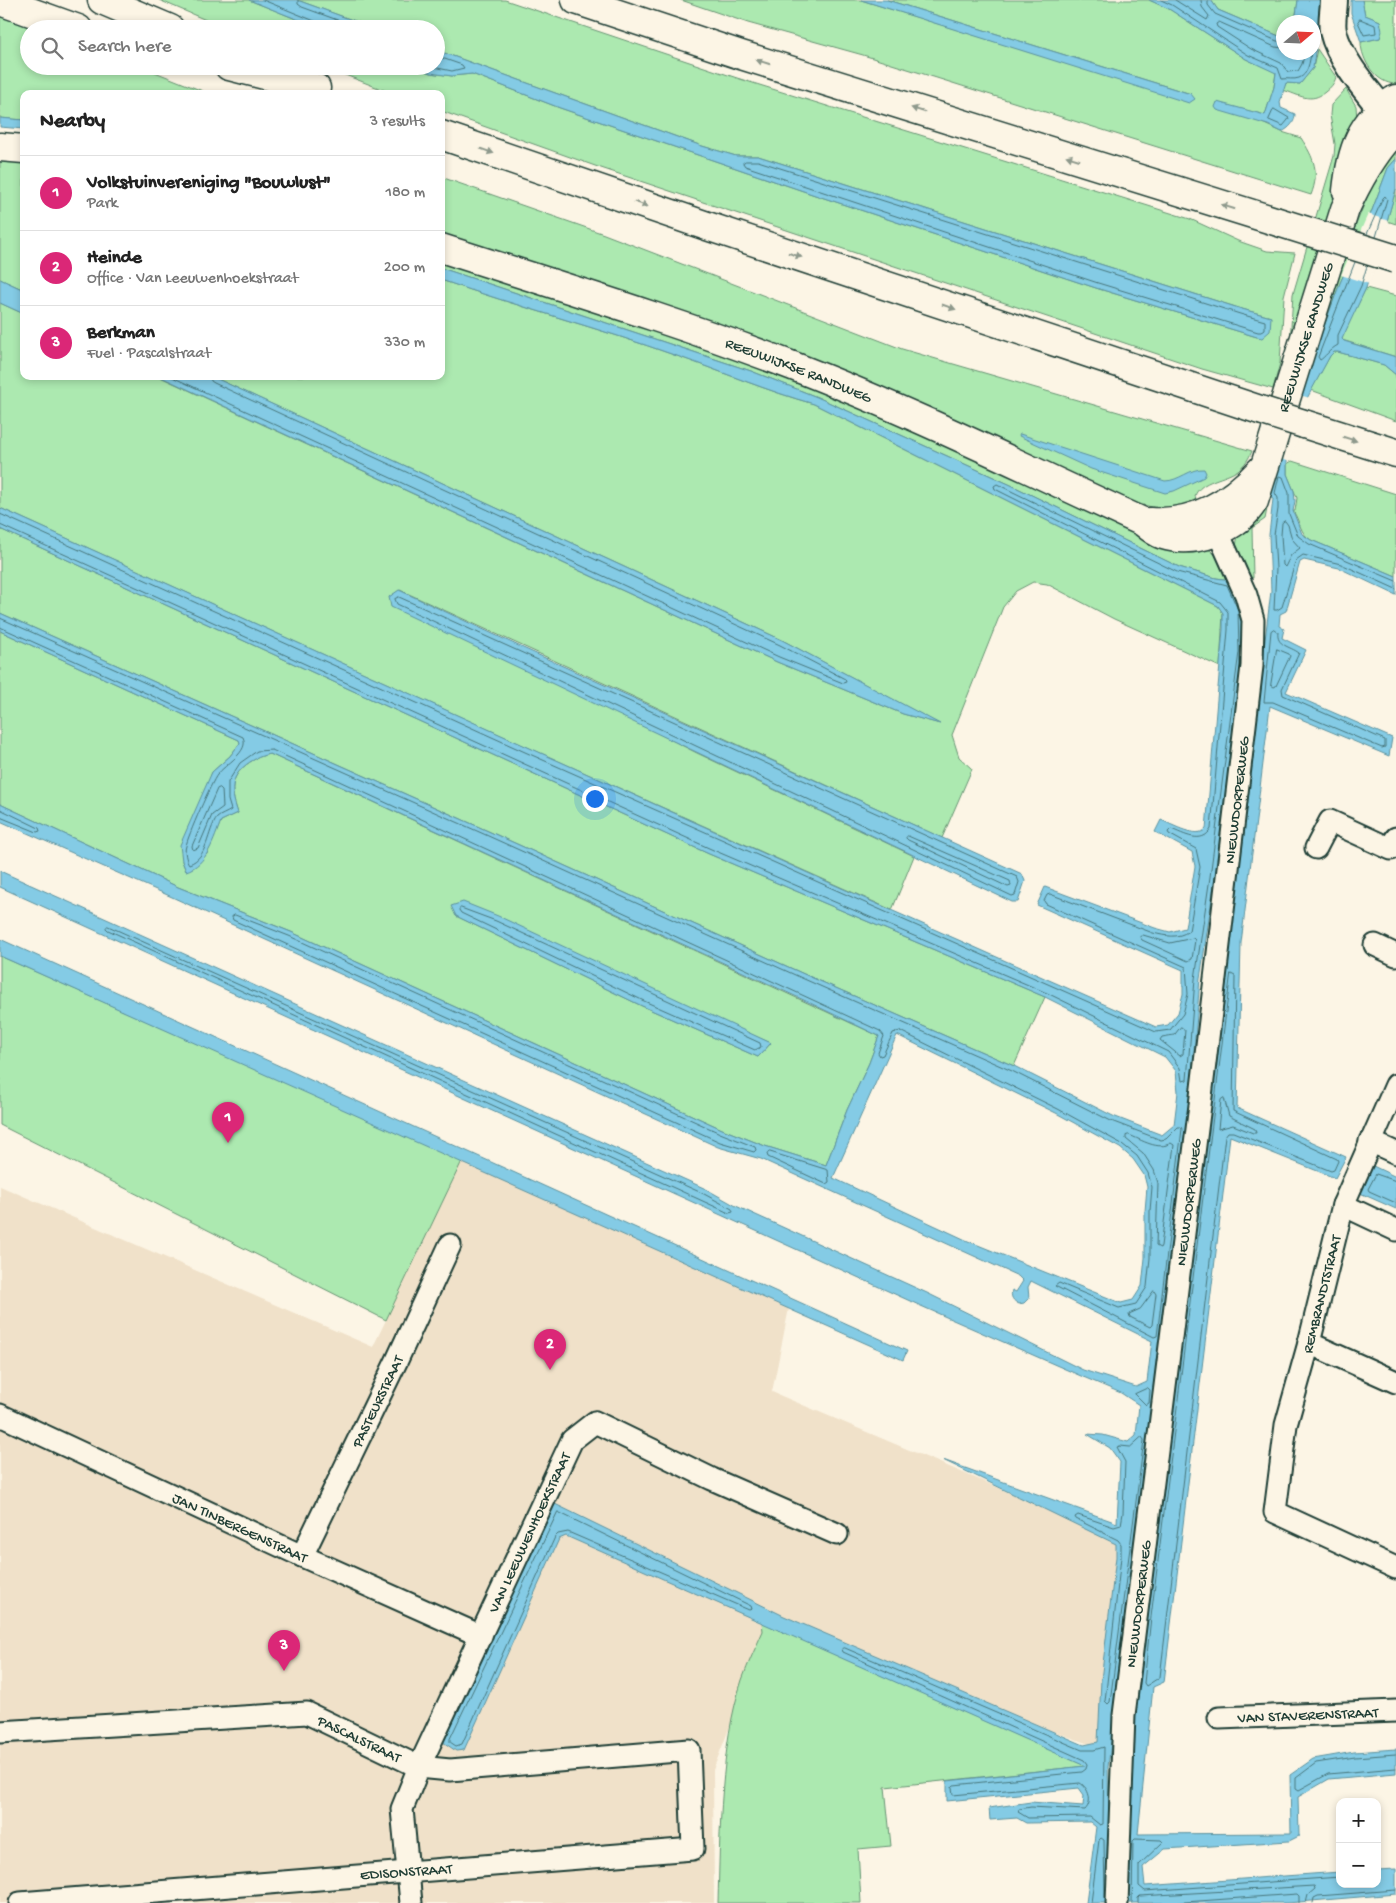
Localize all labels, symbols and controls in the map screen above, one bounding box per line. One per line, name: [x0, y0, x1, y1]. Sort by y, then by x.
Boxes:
north arrow: [1276, 15, 1321, 60]
search box: [20, 20, 445, 75]
icon: search: [38, 34, 66, 62]
text: Search here: [78, 36, 172, 59]
one-way arrow: [755, 57, 770, 65]
one-way arrow: [910, 106, 925, 114]
text: Nearby: [40, 110, 105, 135]
text: 3 results: [370, 113, 425, 132]
one-way arrow: [480, 147, 495, 155]
one-way arrow: [1066, 154, 1081, 162]
text: Volkstuinvereniging "Bouwlust": [87, 172, 331, 195]
text: 1: [53, 184, 59, 203]
text: 180 m: [386, 184, 425, 203]
text: Park: [87, 195, 118, 214]
one-way arrow: [634, 200, 649, 208]
one-way arrow: [1221, 202, 1236, 210]
text: Heinde: [87, 247, 142, 270]
one-way arrow: [788, 252, 803, 260]
text: 2: [52, 259, 60, 278]
text: 200 m: [384, 259, 425, 278]
street label: REEUWIJKSE RANDWEG: [1275, 260, 1339, 415]
text: Office · Van Leeuwenhoekstraat: [87, 270, 298, 289]
one-way arrow: [942, 303, 957, 311]
text: Berkman: [87, 322, 155, 345]
text: 3: [52, 334, 60, 353]
text: 330 m: [384, 334, 425, 353]
street label: REEUWIJKSE RANDWEG: [723, 335, 874, 408]
text: Fuel · Pascalstraat: [87, 345, 211, 364]
one-way arrow: [1343, 435, 1358, 443]
street label: NIEUWDORPERWEG: [1222, 735, 1255, 865]
your location: [582, 786, 608, 812]
pin: 1: [212, 1102, 244, 1143]
street label: NIEUWDORPERWEG: [1173, 1137, 1207, 1267]
street label: REMBRANDTSTRAAT: [1300, 1232, 1347, 1356]
pin: 2: [534, 1329, 566, 1370]
street label: PASTEURSTRAAT: [349, 1352, 409, 1452]
street label: VAN LEEUWENHOEKSTRAAT: [485, 1449, 576, 1617]
street label: JAN TINBERGENSTRAAT: [169, 1490, 311, 1569]
street label: NIEUWDORPERWEG: [1123, 1539, 1157, 1669]
pin: 3: [268, 1630, 300, 1671]
street label: VAN STAVERENSTRAAT: [1236, 1705, 1380, 1728]
street label: PASCALSTRAAT: [313, 1712, 405, 1769]
map controls: [1336, 1798, 1381, 1888]
button: +: [1336, 1798, 1381, 1843]
button: −: [1336, 1843, 1381, 1888]
street label: EDISONSTRAAT: [359, 1861, 454, 1885]

